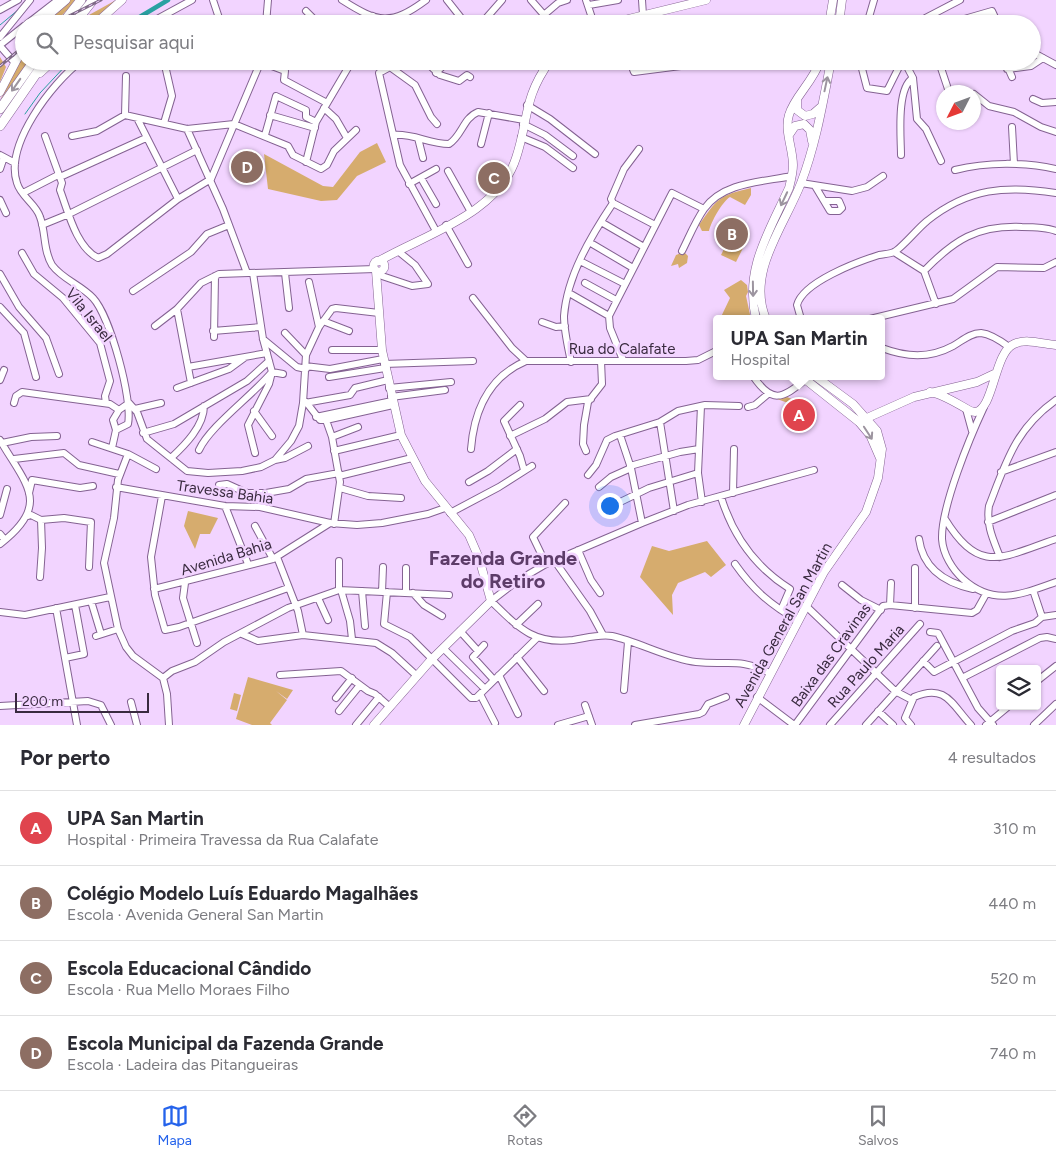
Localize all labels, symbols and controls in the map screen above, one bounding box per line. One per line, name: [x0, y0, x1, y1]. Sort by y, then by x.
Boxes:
search box: [15, 15, 1041, 70]
icon: search: [33, 29, 61, 57]
text: Pesquisar aqui: [73, 31, 194, 54]
one-way arrow: [822, 76, 832, 92]
one-way arrow: [11, 78, 21, 92]
north arrow: [936, 85, 981, 130]
pin: D: [231, 148, 263, 186]
pin: C: [478, 159, 510, 197]
one-way arrow: [779, 191, 788, 206]
pin: B: [716, 215, 748, 253]
one-way arrow: [748, 281, 757, 297]
street label: Vila Israel: [62, 285, 116, 345]
popup: [713, 315, 885, 380]
text: UPA San Martin: [731, 327, 867, 350]
street label: Rua do Calafate: [569, 340, 675, 358]
text: Hospital: [731, 350, 790, 369]
pin: A: [783, 396, 815, 434]
one-way arrow: [862, 426, 873, 440]
street label: Travessa Bahia: [175, 476, 275, 508]
your location: [597, 493, 623, 519]
street label: Avenida Bahia: [178, 535, 274, 579]
street label: Avenida General San Martin: [730, 539, 836, 711]
district label: Fazenda Grande do Retiro: [429, 546, 577, 593]
street label: Baixa das Cravinas: [787, 600, 875, 710]
street label: Rua Paulo Maria: [824, 621, 908, 711]
map controls: [996, 665, 1041, 710]
button: layers: [996, 665, 1041, 710]
scale bar: [15, 690, 149, 713]
text: 200 m: [22, 693, 63, 710]
text: Por perto: [20, 745, 110, 770]
text: 4 resultados: [948, 748, 1036, 767]
text: UPA San Martin: [67, 807, 204, 830]
text: A: [30, 819, 42, 838]
text: 310 m: [993, 819, 1036, 838]
text: Hospital · Primeira Travessa da Rua Calafate: [67, 830, 379, 849]
text: Colégio Modelo Luís Eduardo Magalhães: [67, 882, 418, 905]
text: B: [31, 894, 41, 913]
text: 440 m: [988, 894, 1036, 913]
text: Escola · Avenida General San Martin: [67, 905, 323, 924]
text: Escola Educacional Cândido: [67, 957, 311, 980]
text: C: [30, 969, 42, 988]
text: 520 m: [990, 969, 1036, 988]
text: Escola · Rua Mello Moraes Filho: [67, 980, 290, 999]
text: Escola Municipal da Fazenda Grande: [67, 1032, 384, 1055]
text: D: [30, 1044, 42, 1063]
text: 740 m: [990, 1044, 1036, 1063]
text: Escola · Ladeira das Pitangueiras: [67, 1055, 298, 1074]
tab: Mapa: [158, 1102, 192, 1149]
tab: Rotas: [507, 1102, 543, 1149]
tab: Salvos: [858, 1102, 898, 1149]

